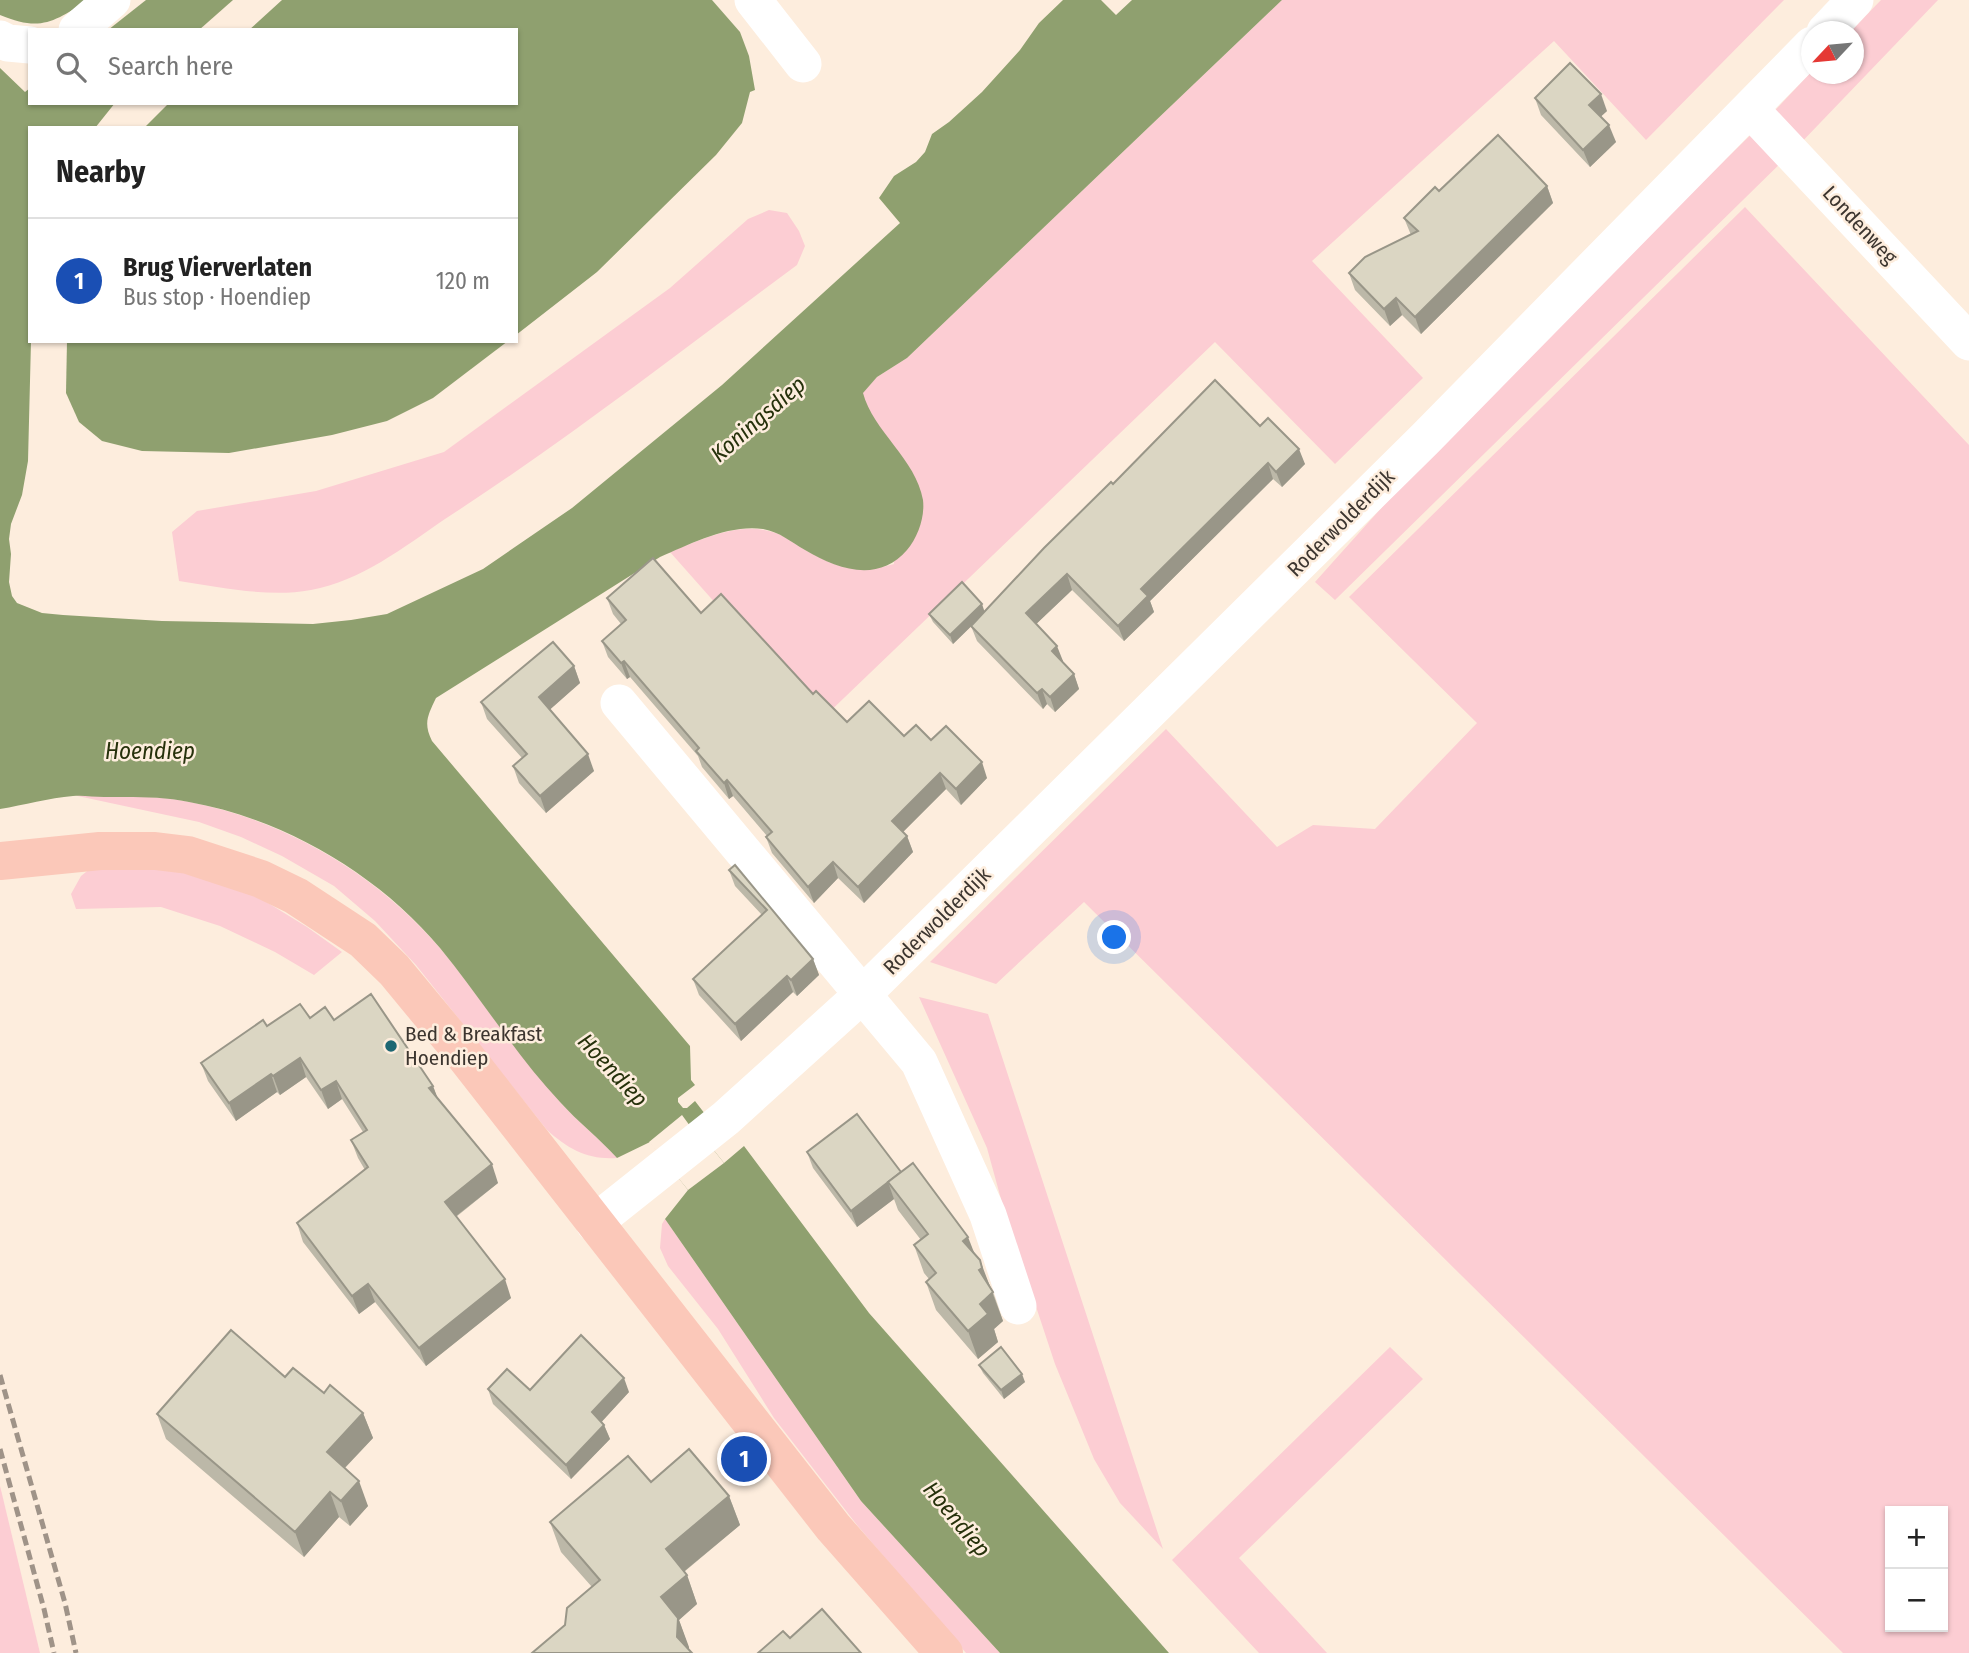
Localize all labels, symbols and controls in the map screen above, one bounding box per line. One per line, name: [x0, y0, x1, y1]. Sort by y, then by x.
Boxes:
north arrow: [1801, 21, 1864, 84]
search box: [28, 28, 518, 105]
icon: search: [52, 48, 90, 86]
text: Search here: [108, 51, 233, 82]
text: Nearby: [56, 154, 145, 190]
street label: Londenweg: [1817, 180, 1903, 270]
text: Brug Vierverlaten: [123, 252, 312, 283]
text: 1: [74, 267, 84, 295]
text: 120 m: [436, 267, 490, 295]
text: Bus stop · Hoendiep: [123, 283, 311, 311]
water label: Koningsdiep: [705, 370, 811, 468]
street label: Roderwolderdijk: [1282, 464, 1400, 582]
water label: Hoendiep: [105, 737, 195, 765]
street label: Roderwolderdijk: [878, 862, 996, 980]
your location: [1097, 920, 1131, 954]
place label: Bed & Breakfast Hoendiep: [405, 1021, 543, 1071]
water label: Hoendiep: [572, 1028, 654, 1112]
marker: Bed & Breakfast Hoendiep: [383, 1038, 399, 1054]
pin: 1: [721, 1433, 767, 1485]
water label: Hoendiep: [917, 1476, 997, 1562]
map controls: [1885, 1506, 1948, 1632]
button: +: [1885, 1506, 1948, 1569]
button: −: [1885, 1569, 1948, 1632]

